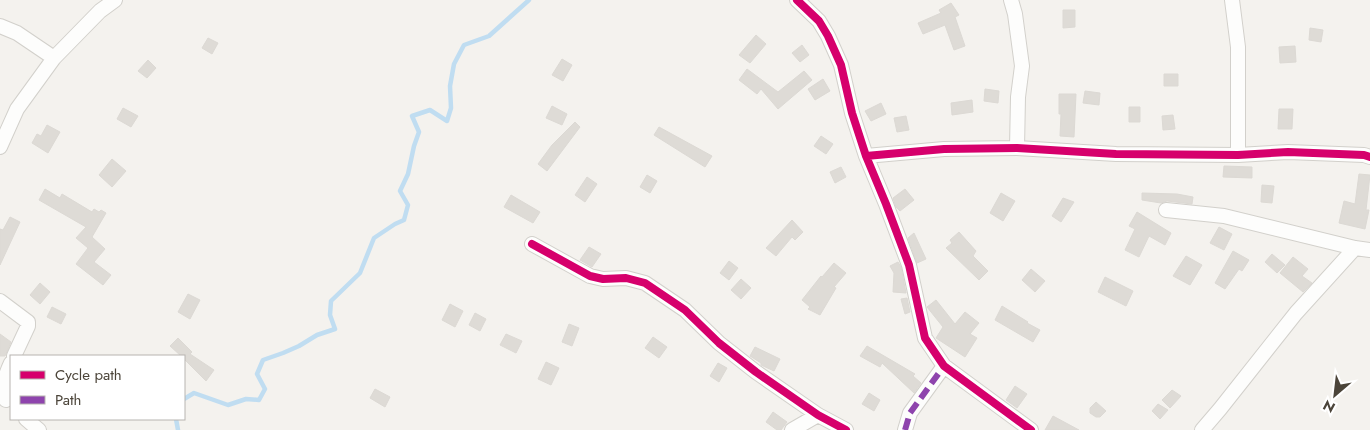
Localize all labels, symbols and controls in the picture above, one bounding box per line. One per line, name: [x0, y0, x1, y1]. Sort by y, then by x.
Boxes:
legend: [10, 355, 185, 420]
text: Cycle path: [55, 364, 122, 386]
north arrow: [1310, 370, 1360, 420]
text: Path: [55, 389, 81, 411]
text: N: [1319, 395, 1339, 418]

